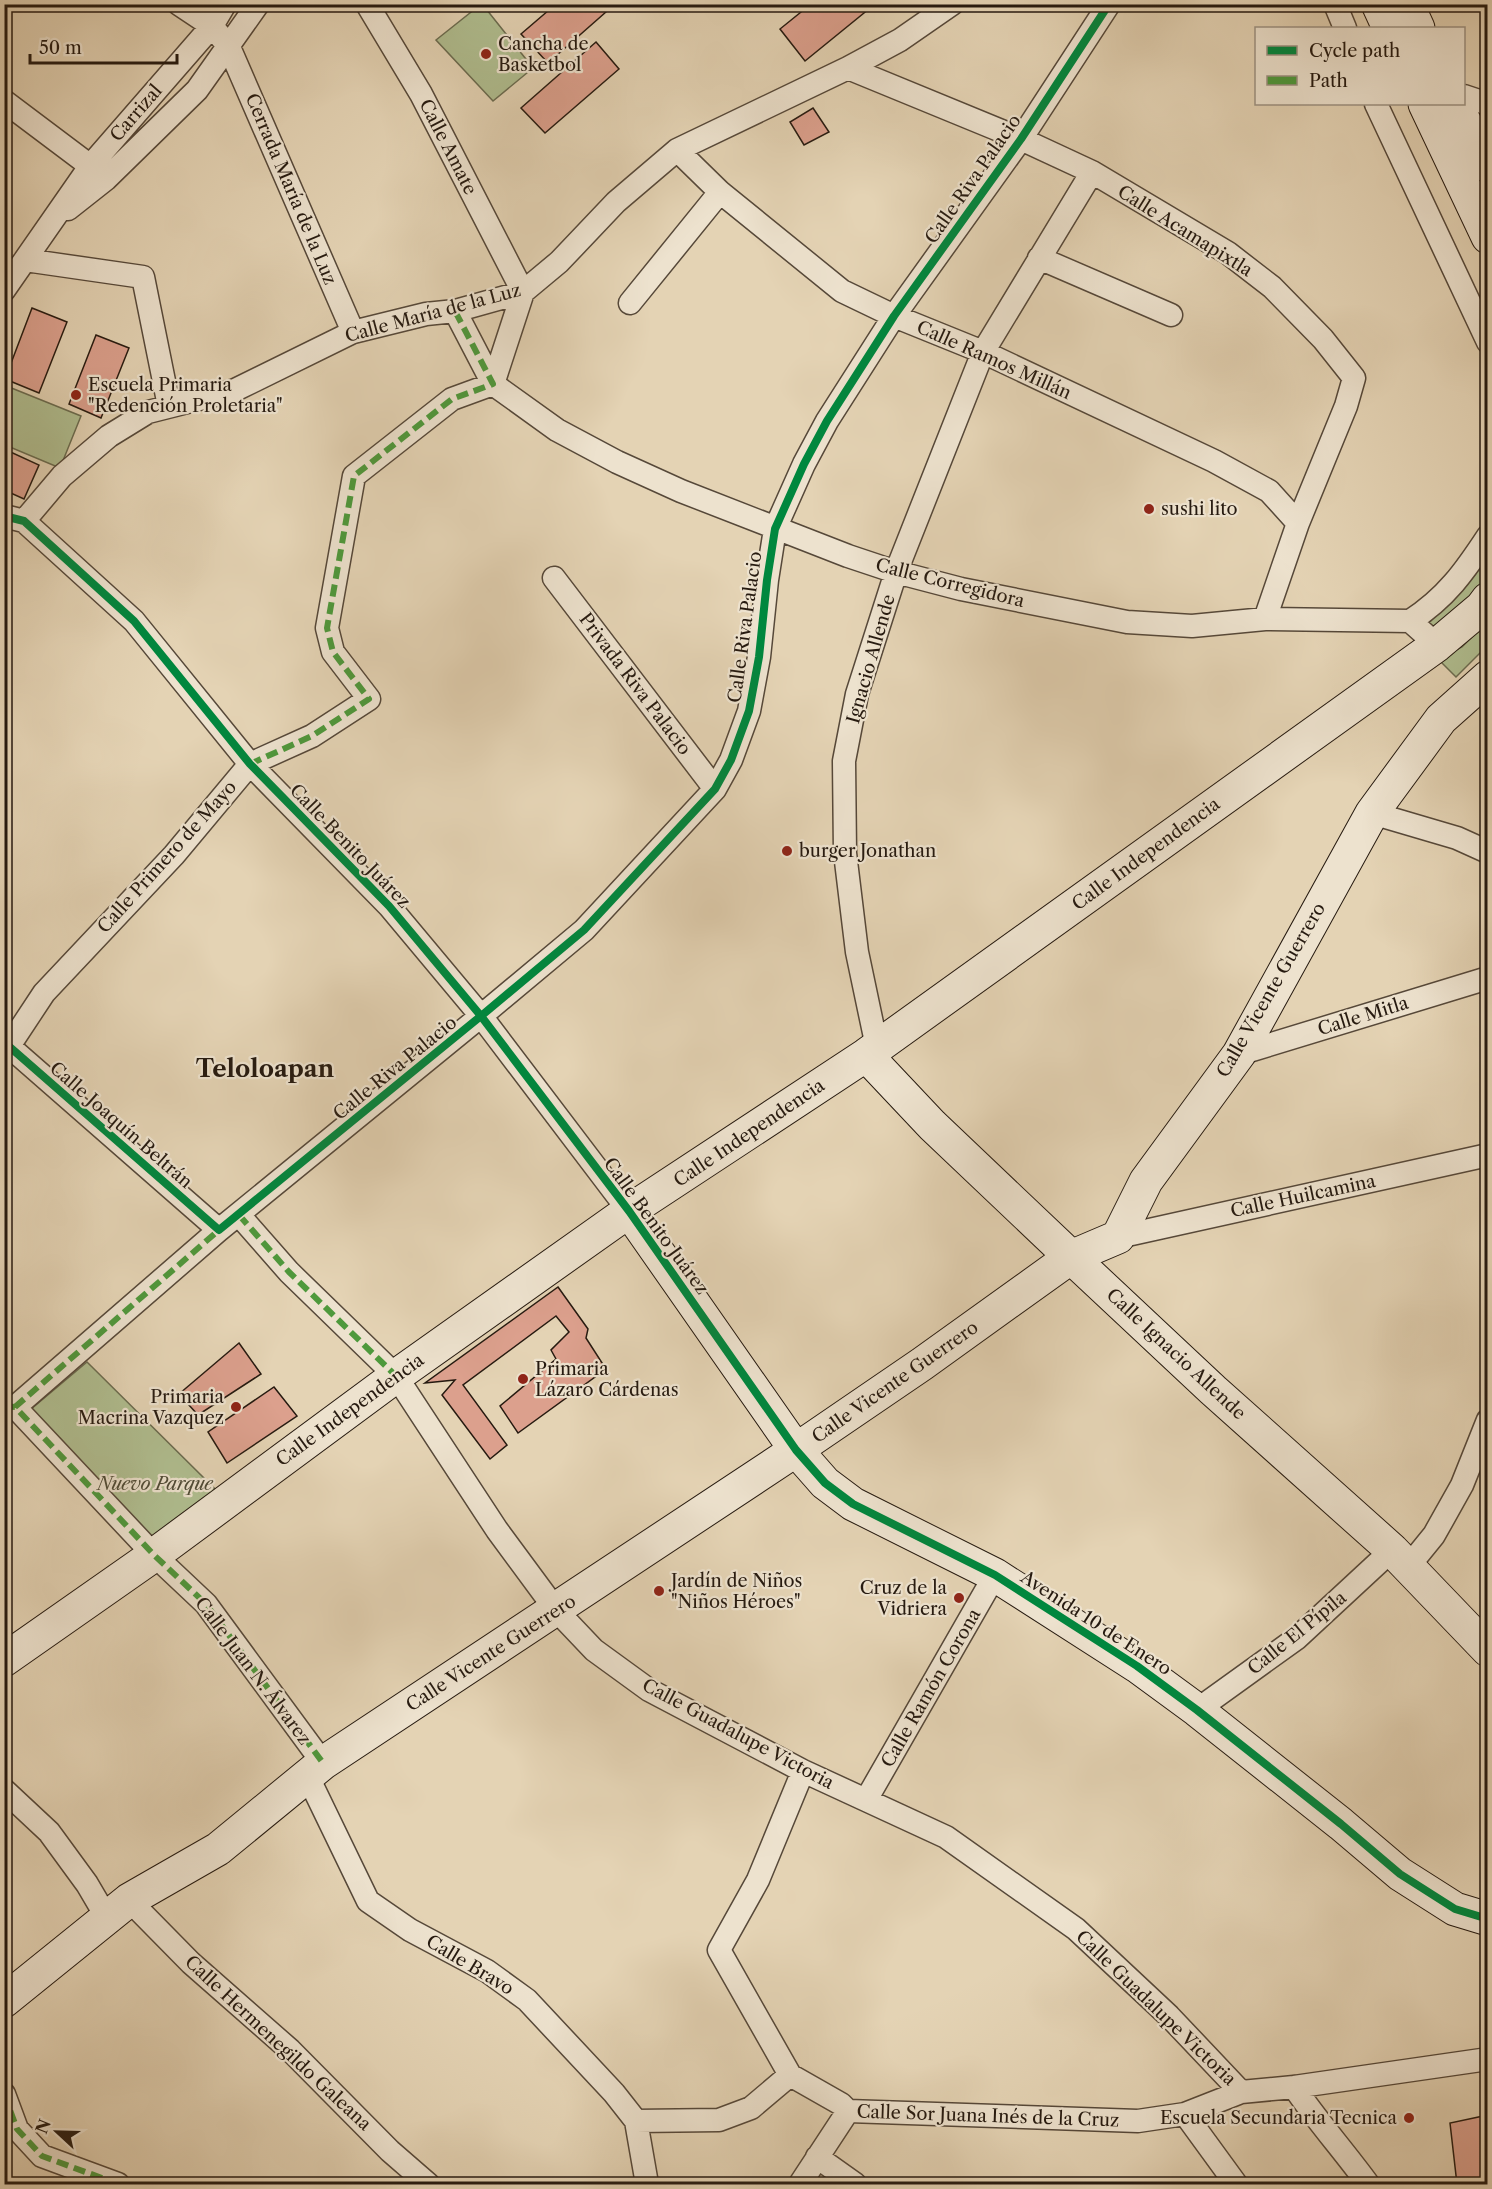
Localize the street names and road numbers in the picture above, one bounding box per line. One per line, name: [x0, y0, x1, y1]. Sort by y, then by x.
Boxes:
street label: Carrizal: [105, 80, 167, 146]
street label: Cerrada María de la Luz: [241, 90, 341, 288]
street label: Calle Amate: [415, 96, 481, 198]
street label: Calle Riva Palacio: [920, 110, 1026, 248]
street label: Calle Acamapixtla: [1114, 181, 1257, 282]
street label: Calle María de la Luz: [343, 279, 523, 347]
street label: Calle Ramos Millán: [913, 316, 1075, 404]
street label: Calle Riva Palacio: [723, 550, 767, 704]
street label: Calle Corregidora: [873, 554, 1027, 612]
street label: Ignacio Allende: [842, 592, 900, 726]
street label: Privada Riva Palacio: [574, 609, 696, 759]
street label: Calle Primero de Mayo: [93, 776, 241, 938]
street label: Calle Benito Juárez: [285, 779, 415, 913]
street label: Calle Independencia: [1068, 793, 1225, 915]
street label: Calle Vicente Guerrero: [1212, 899, 1330, 1081]
street label: Calle Mitla: [1315, 992, 1412, 1040]
street label: Calle Riva Palacio: [329, 1011, 461, 1125]
street label: Calle Joaquín Beltrán: [45, 1057, 197, 1193]
street label: Calle Independencia: [669, 1074, 829, 1192]
street label: Calle Benito Juárez: [599, 1153, 713, 1299]
street label: Calle Huilcamina: [1228, 1170, 1378, 1222]
street label: Calle Ignacio Allende: [1102, 1284, 1250, 1424]
street label: Calle Vicente Guerrero: [808, 1316, 982, 1448]
street label: Calle Independencia: [272, 1349, 429, 1471]
street label: Avenida 10 de Enero: [1016, 1566, 1175, 1680]
street label: Calle El Pípila: [1243, 1586, 1351, 1679]
street label: Calle Vicente Guerrero: [402, 1590, 580, 1716]
street label: Calle Juan N. Álvarez: [190, 1592, 316, 1749]
street label: Calle Ramón Corona: [877, 1604, 986, 1771]
street label: Calle Guadalupe Victoria: [638, 1674, 838, 1794]
street label: Calle Guadalupe Victoria: [1071, 1926, 1241, 2091]
street label: Calle Bravo: [422, 1930, 518, 2000]
street label: Calle Hermenegildo Galeana: [180, 1951, 376, 2135]
street label: Calle Sor Juana Inés de la Cruz: [856, 2100, 1120, 2132]

